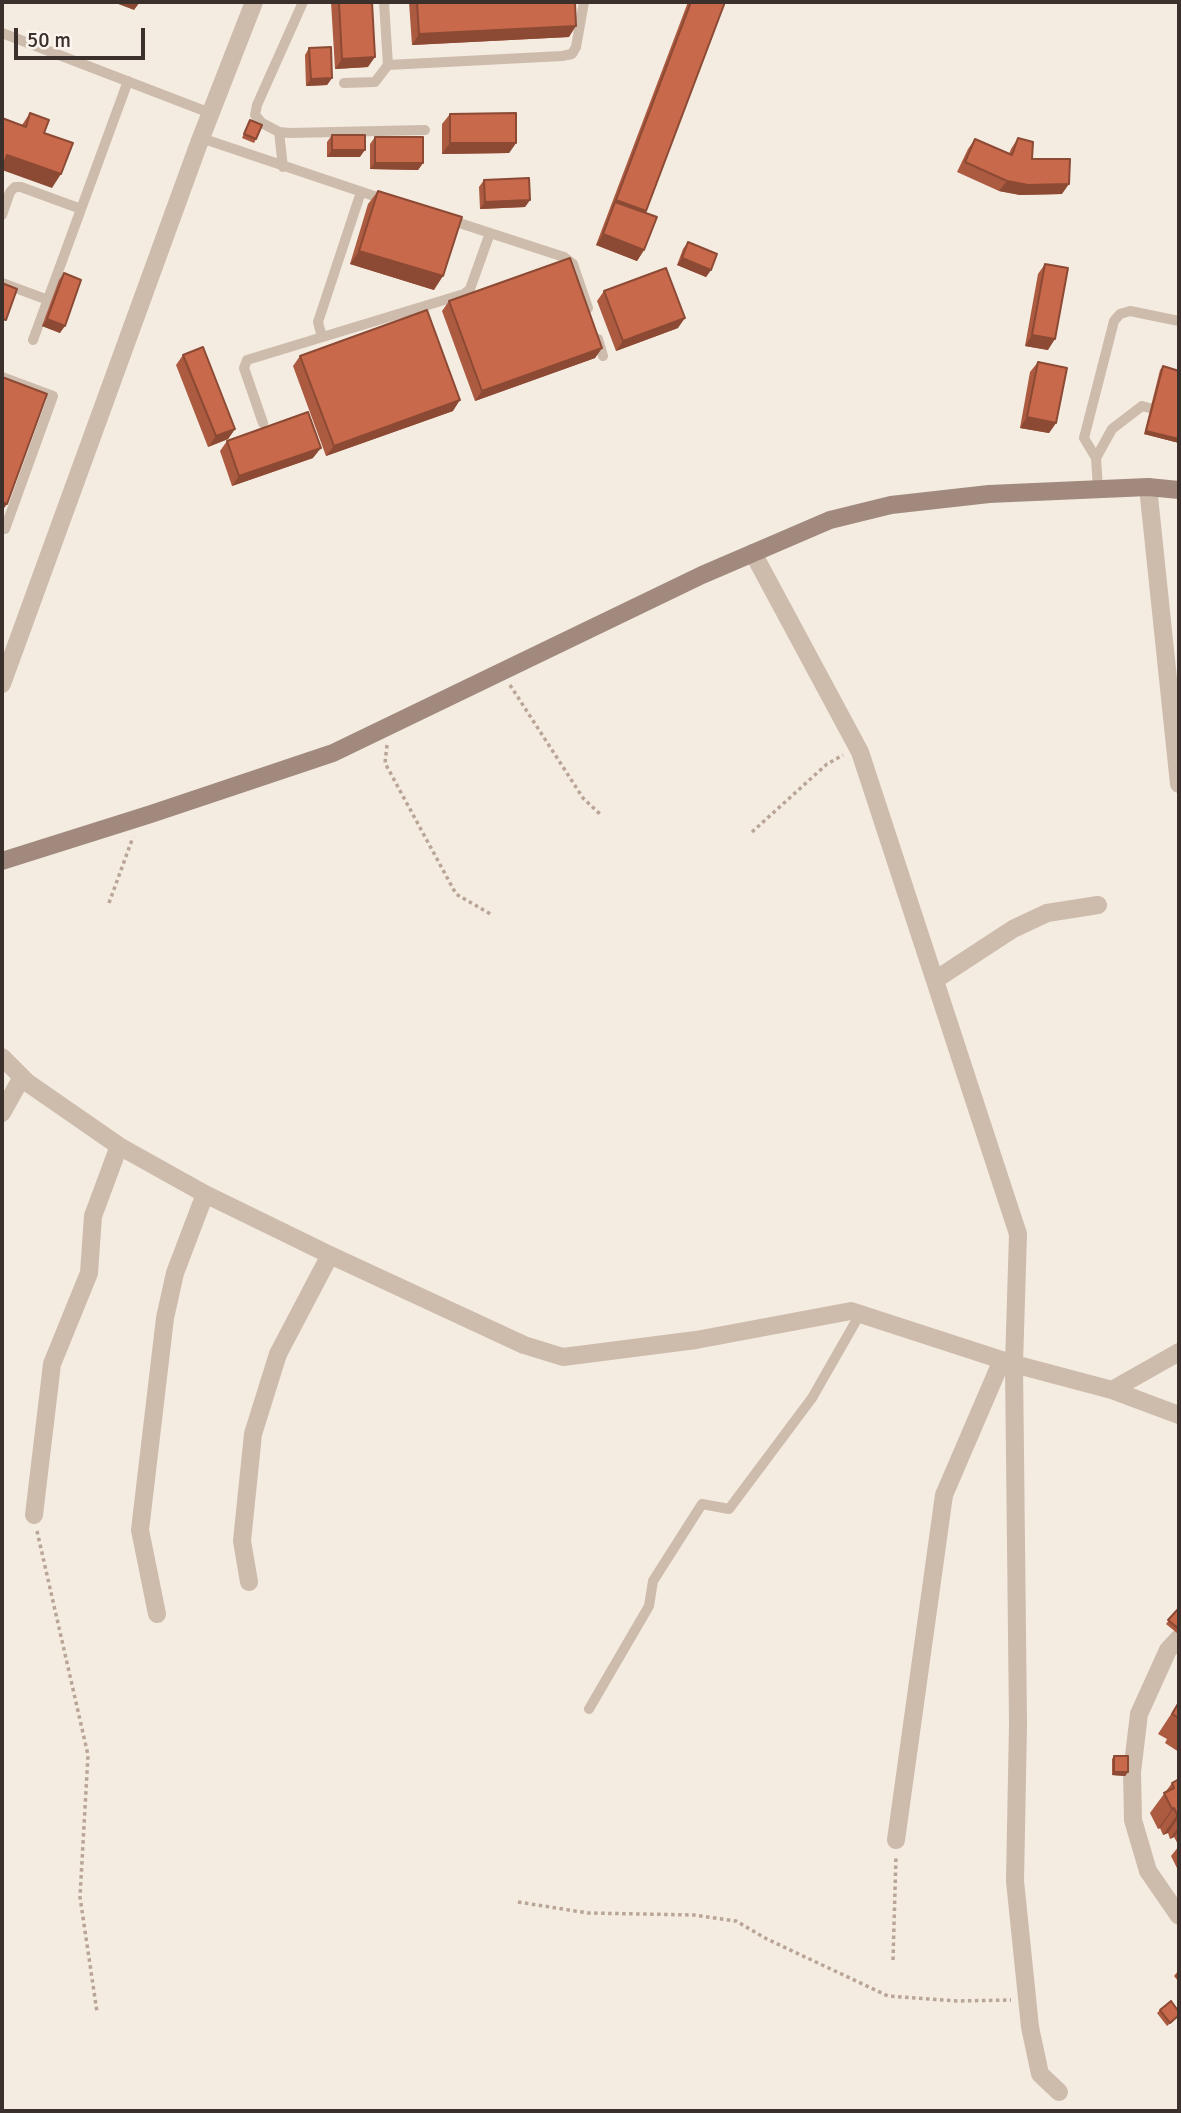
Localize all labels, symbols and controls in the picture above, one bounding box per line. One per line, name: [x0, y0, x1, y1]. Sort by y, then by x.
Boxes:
scale bar: [18, 14, 149, 58]
text: 50 m: [27, 27, 71, 53]

